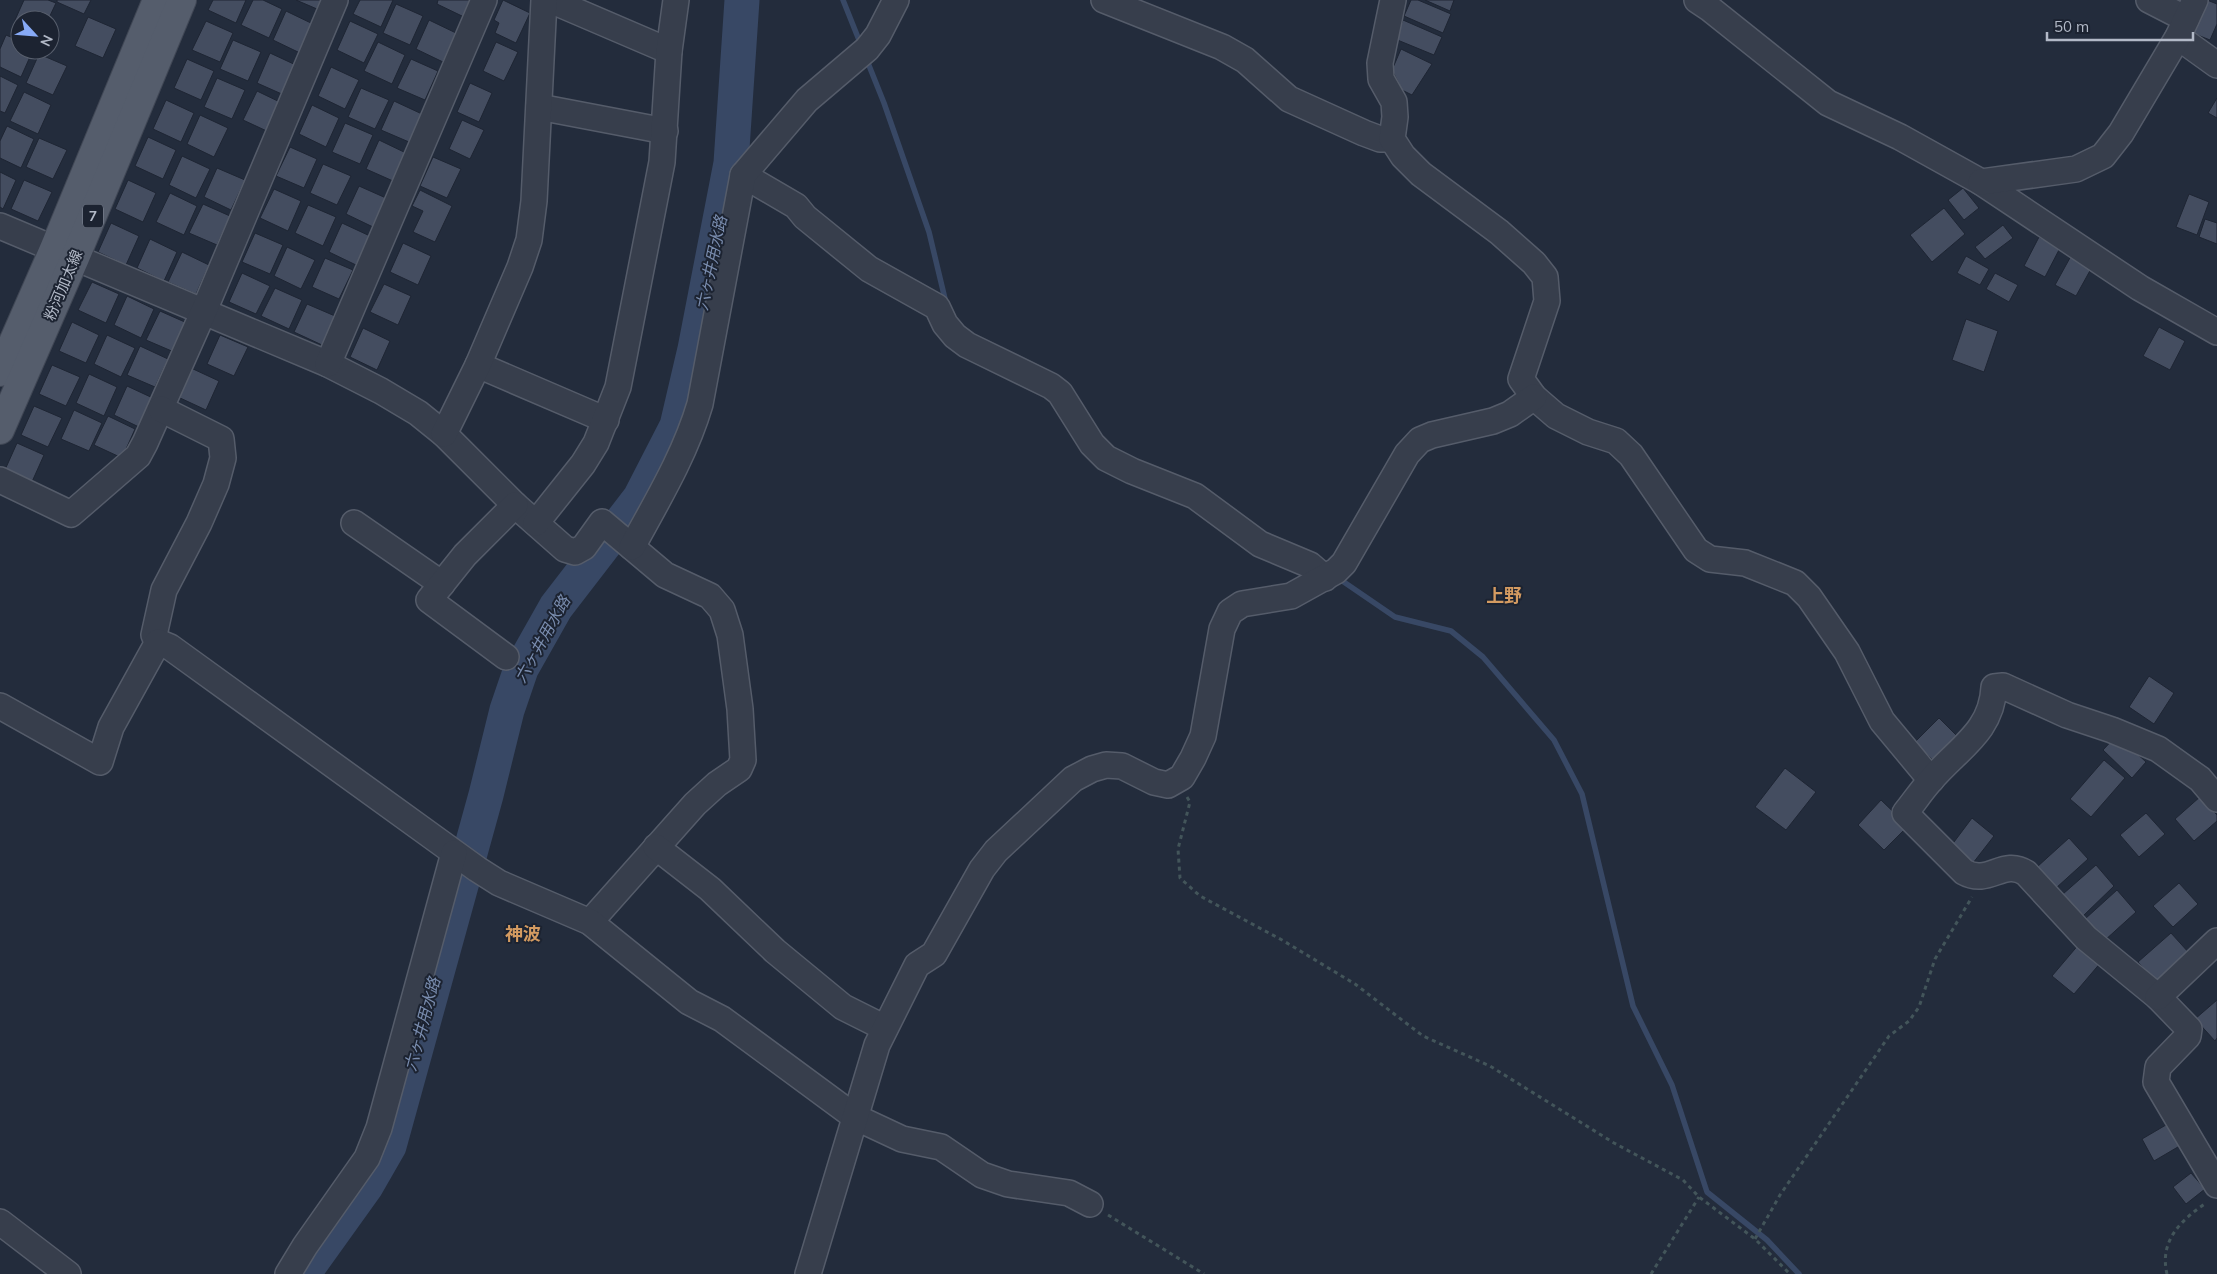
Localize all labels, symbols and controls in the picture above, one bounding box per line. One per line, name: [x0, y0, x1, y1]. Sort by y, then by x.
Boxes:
north arrow: [10, 10, 60, 60]
scale bar: [2047, 10, 2193, 42]
text: 50 m: [2054, 17, 2089, 36]
text: N: [36, 32, 57, 49]
road number: 7: [83, 205, 103, 228]
water label: 六ヶ井用水路: [691, 212, 731, 312]
street label: 粉河加太線: [40, 247, 86, 323]
district label: 上野: [1486, 584, 1522, 607]
water label: 六ヶ井用水路: [510, 590, 575, 686]
district label: 神波: [505, 922, 541, 945]
water label: 六ヶ井用水路: [400, 973, 445, 1073]

